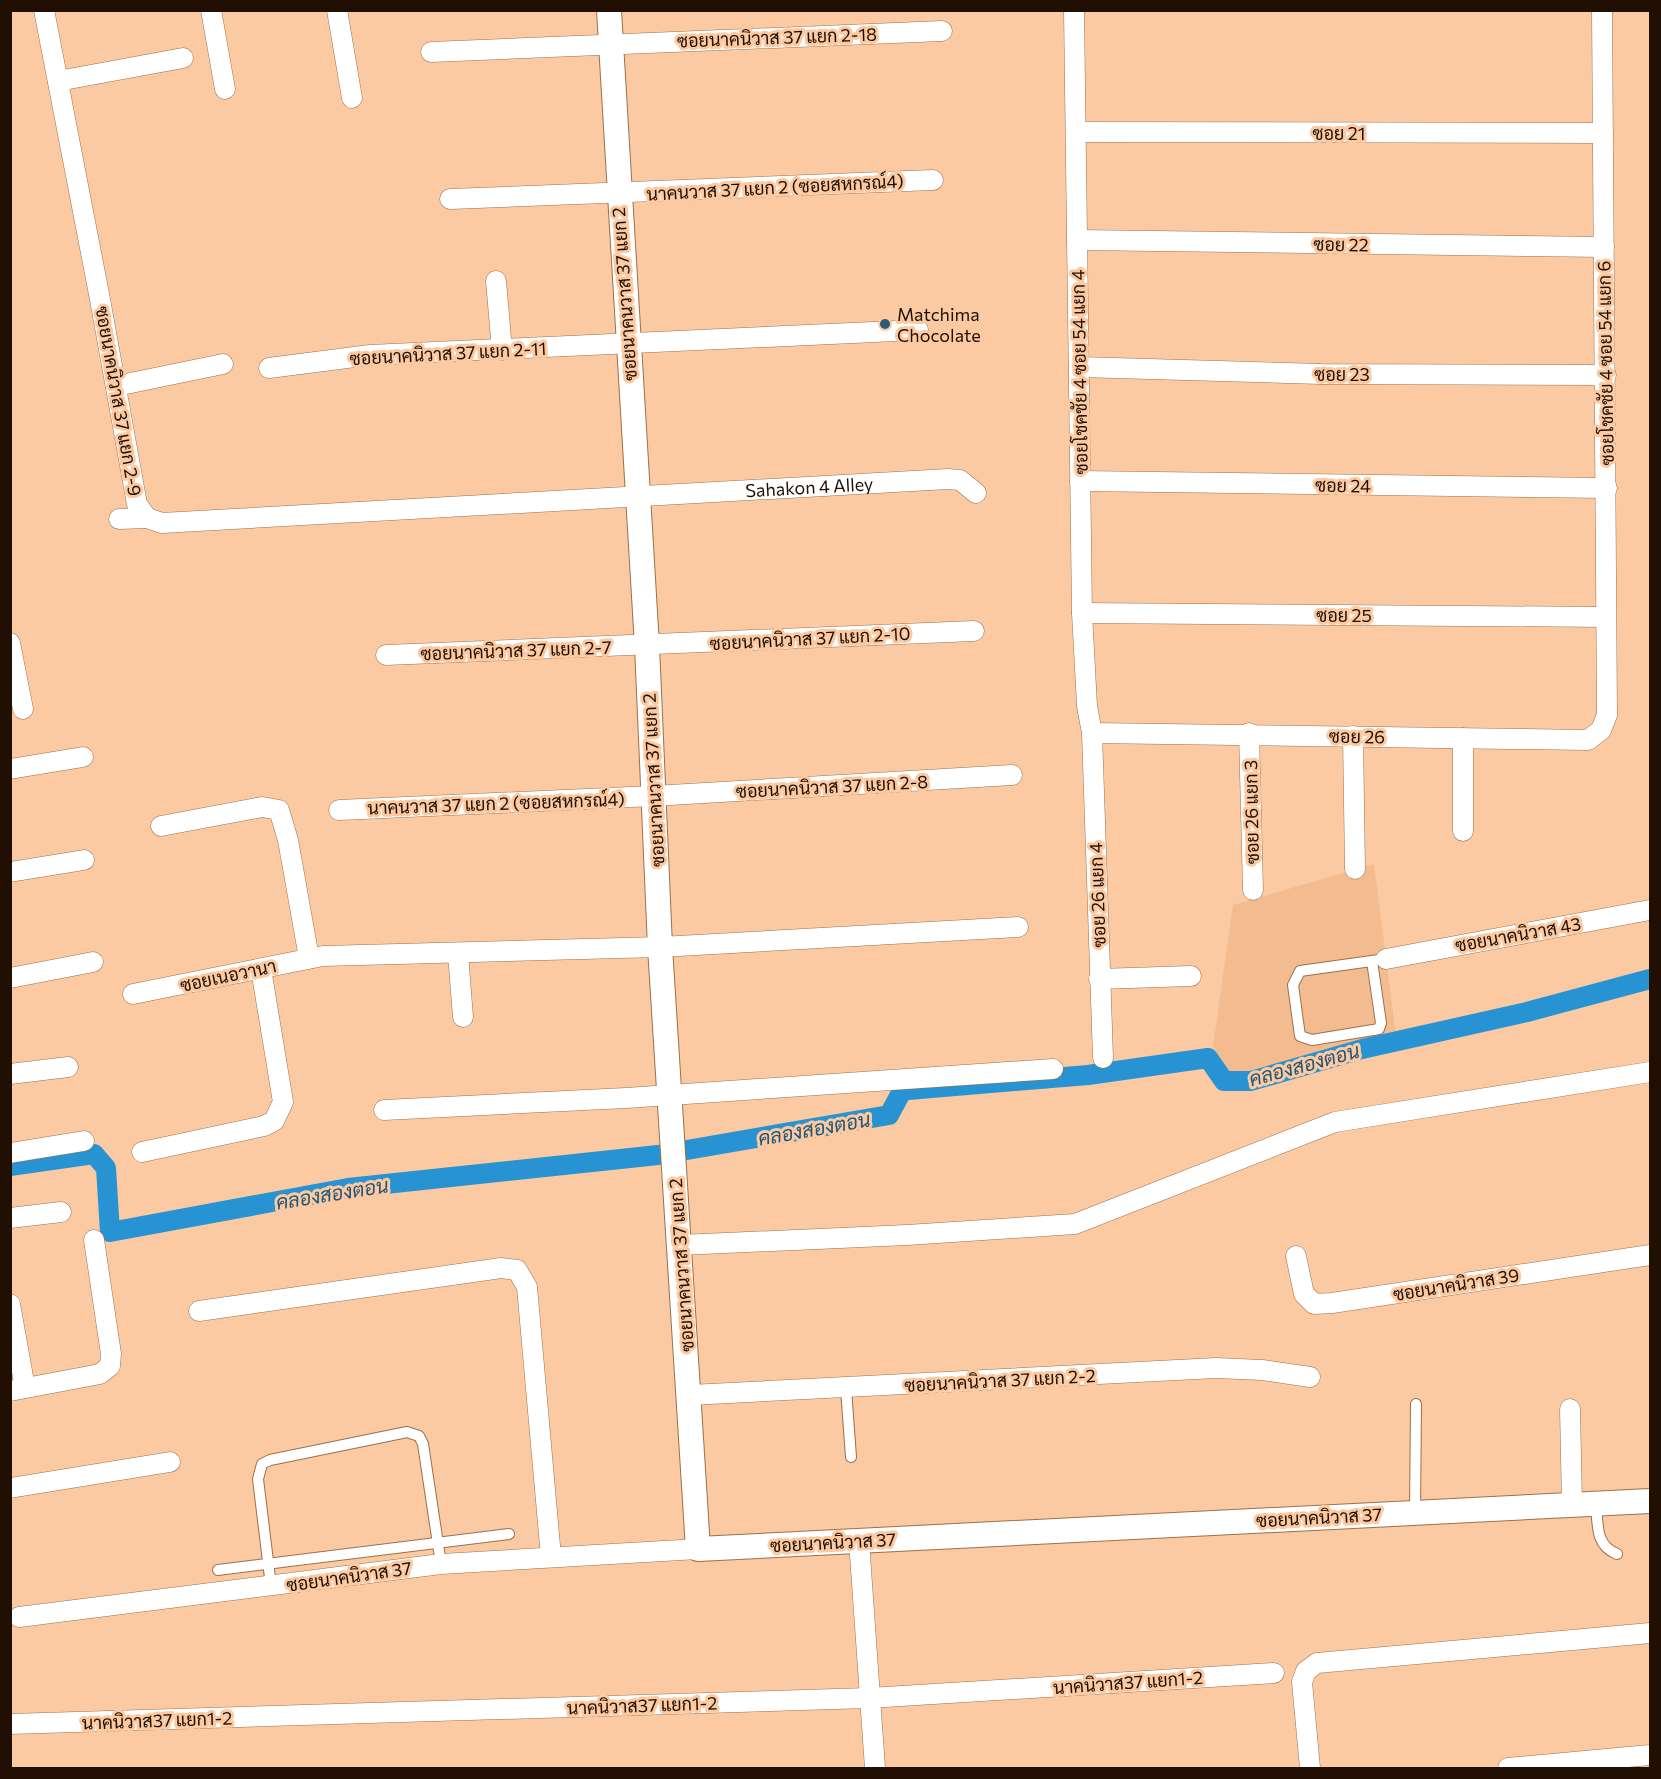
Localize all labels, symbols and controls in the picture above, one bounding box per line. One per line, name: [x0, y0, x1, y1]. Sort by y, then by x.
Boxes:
street label: ซอยนาคนิวาส 37 แยก 2-18: [677, 23, 877, 51]
street label: ซอย 21: [1312, 122, 1366, 144]
street label: นาคนวาส 37 แยก 2 (ซอยสหกรณ์4): [646, 168, 904, 205]
street label: ซอยนาคนวาส 37 แยก 2: [607, 206, 641, 382]
street label: ซอย 22: [1313, 233, 1369, 255]
street label: ซอยโชคชัย 4 ซอย 54 แยก 6: [1591, 260, 1618, 466]
street label: ซอยโชคชัย 4 ซอย 54 แยก 4: [1065, 269, 1092, 475]
place label: Matchima Chocolate: [897, 303, 981, 346]
street label: ซอยนาคนิวาส 37 แยก 2-9: [91, 304, 147, 498]
marker: Matchima Chocolate: [878, 317, 892, 331]
street label: ซอยนาคนิวาส 37 แยก 2-11: [349, 337, 547, 369]
street label: ซอย 23: [1314, 363, 1370, 385]
street label: Sahakon 4 Alley: [745, 472, 874, 501]
street label: ซอย 24: [1315, 474, 1371, 496]
street label: ซอย 25: [1316, 604, 1372, 626]
street label: ซอยนาคนิวาส 37 แยก 2-10: [709, 622, 911, 654]
street label: ซอยนาคนิวาส 37 แยก 2-7: [420, 636, 612, 664]
street label: ซอยนาคนวาส 37 แยก 2: [637, 693, 669, 867]
street label: ซอย 26: [1329, 725, 1385, 747]
street label: ซอย 26 แยก 3: [1239, 760, 1263, 864]
street label: ซอยนาคนิวาส 37 แยก 2-8: [735, 770, 929, 802]
street label: นาคนวาส 37 แยก 2 (ซอยสหกรณ์4): [367, 787, 625, 818]
street label: ซอย 26 แยก 4: [1084, 842, 1110, 948]
street label: ซอยนาคนิวาส 43: [1453, 912, 1583, 956]
street label: ซอยเนอวานา: [178, 954, 278, 996]
water label: คลองสองตอน: [1246, 1038, 1362, 1090]
water label: คลองสองตอน: [756, 1106, 872, 1150]
water label: คลองสองตอน: [274, 1172, 390, 1214]
street label: ซอยนาคนวาส 37 แยก 2: [664, 1177, 698, 1353]
street label: ซอยนาคนิวาส 39: [1391, 1263, 1521, 1305]
street label: ซอยนาคนิวาส 37 แยก 2-2: [904, 1364, 1096, 1396]
street label: ซอยนาคนิวาส 37: [1256, 1503, 1382, 1531]
street label: ซอยนาคนิวาส 37: [770, 1528, 896, 1556]
street label: ซอยนาคนิวาส 37: [285, 1556, 413, 1596]
street label: นาคนิวาส37 แยก1-2: [1052, 1666, 1204, 1698]
street label: นาคนิวาส37 แยก1-2: [566, 1691, 718, 1719]
street label: นาคนิวาส37 แยก1-2: [81, 1706, 233, 1734]

